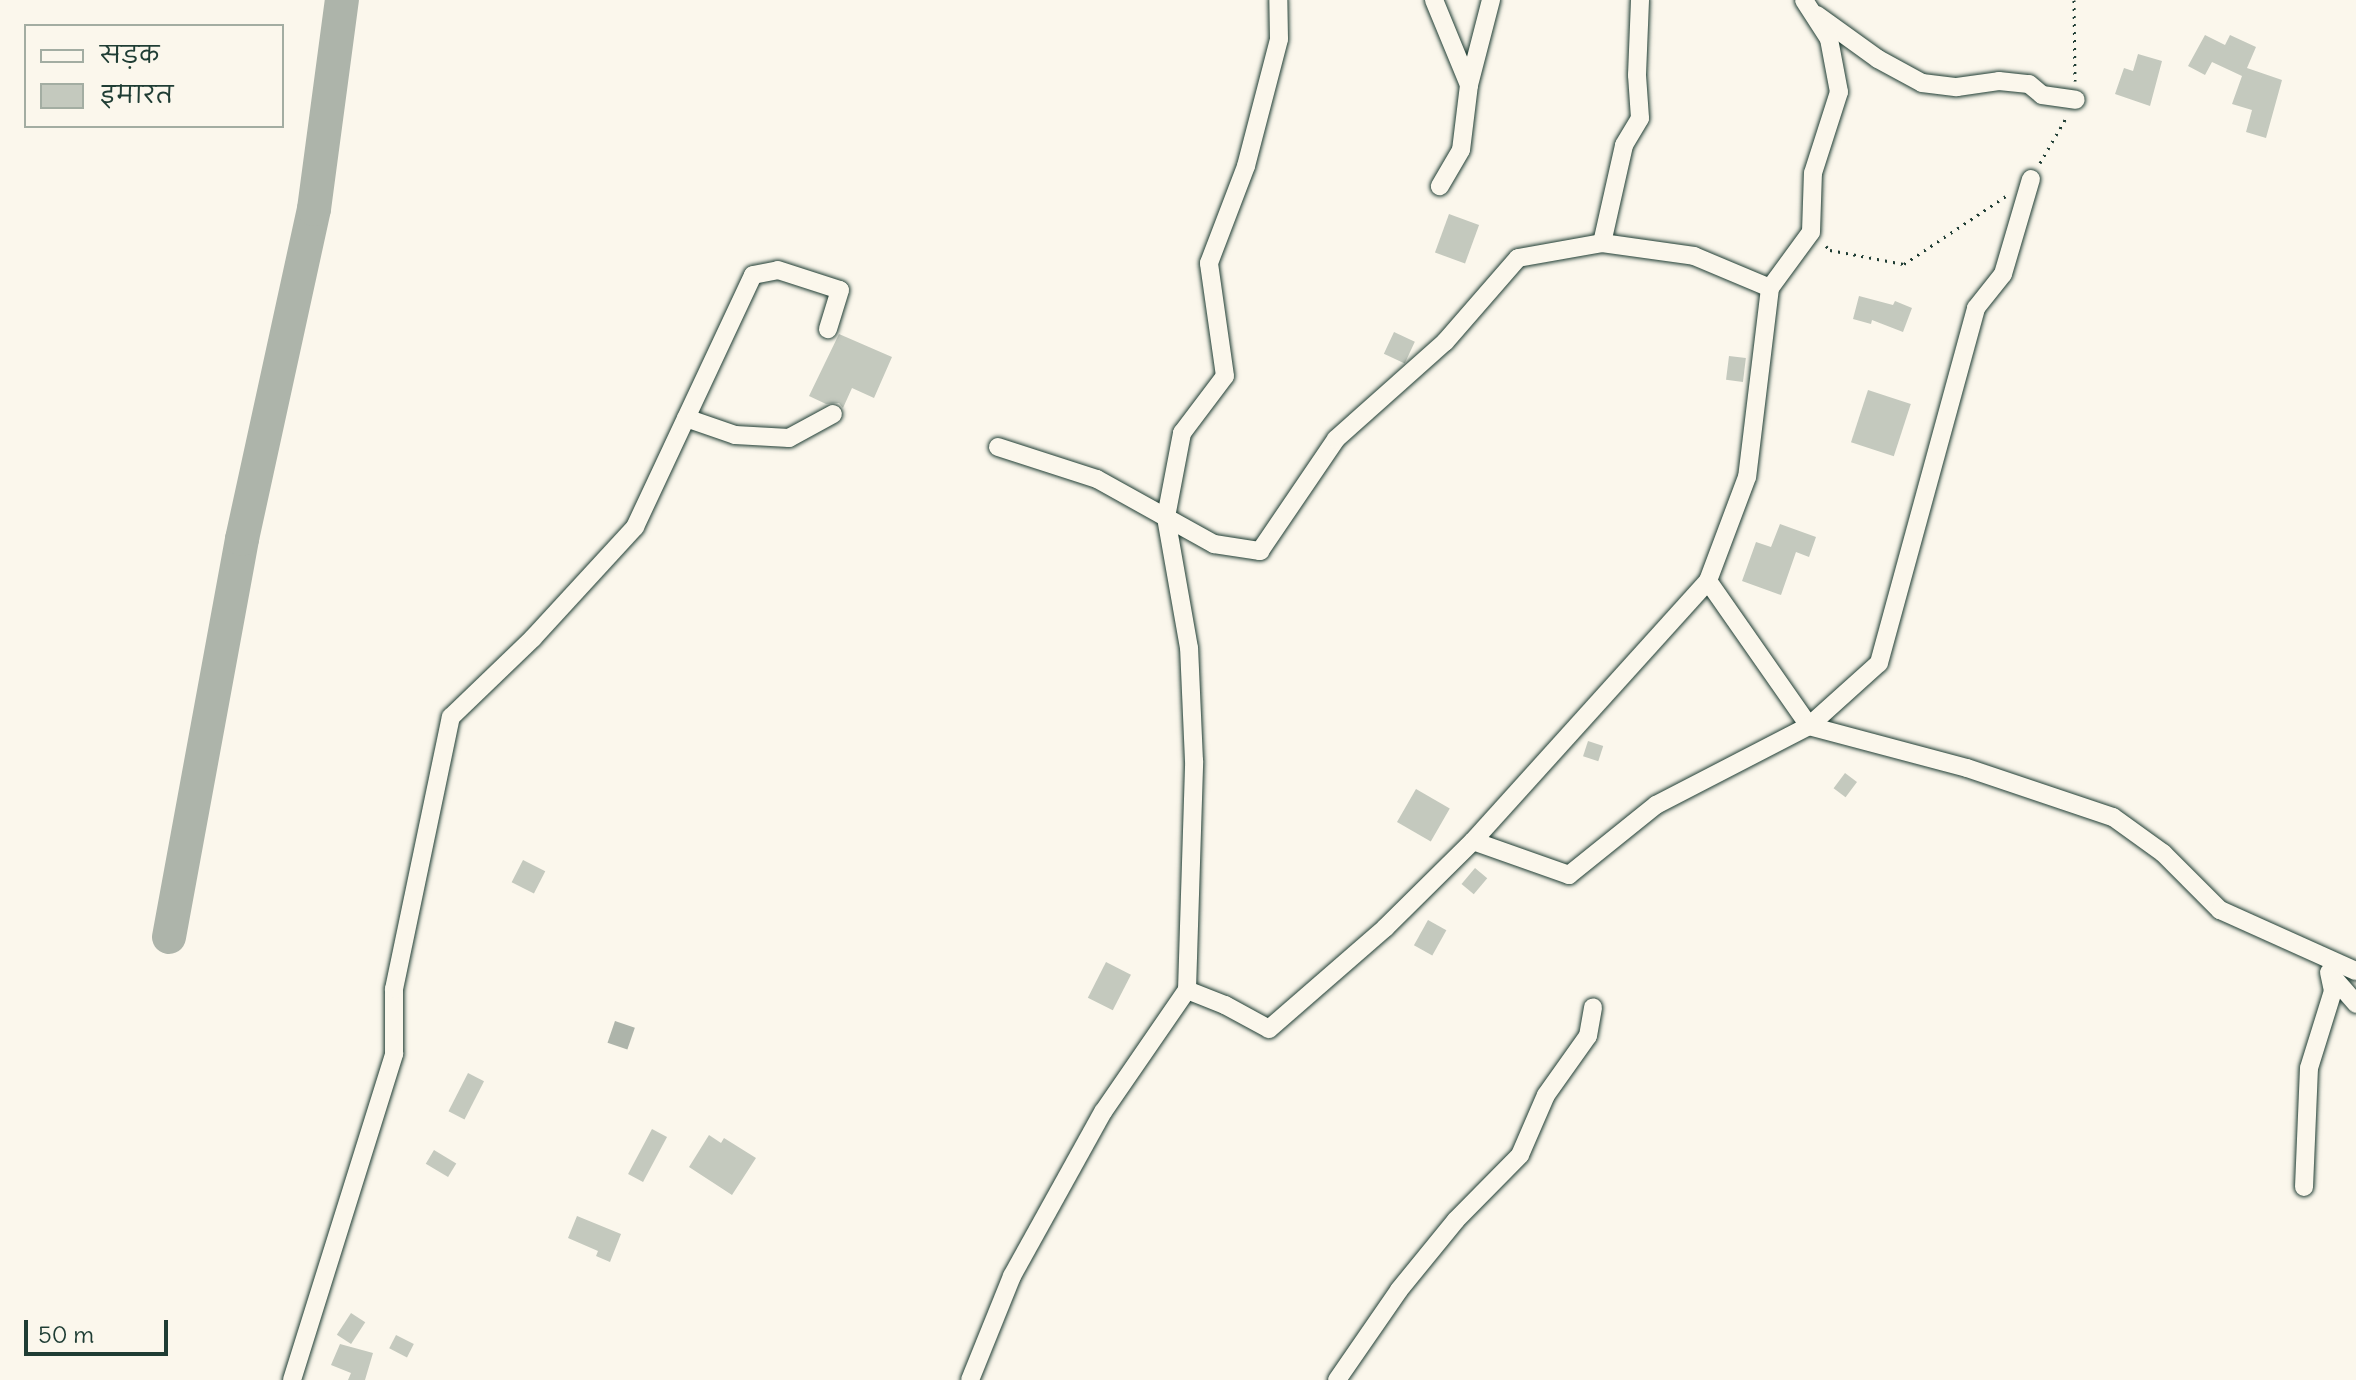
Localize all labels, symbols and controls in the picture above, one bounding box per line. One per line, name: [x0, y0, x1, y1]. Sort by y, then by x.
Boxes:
legend: [24, 24, 284, 128]
text: सड़क: [100, 39, 159, 69]
text: इमारत: [100, 79, 173, 109]
scale bar: [28, 1304, 172, 1354]
text: 50 m: [38, 1319, 94, 1349]

